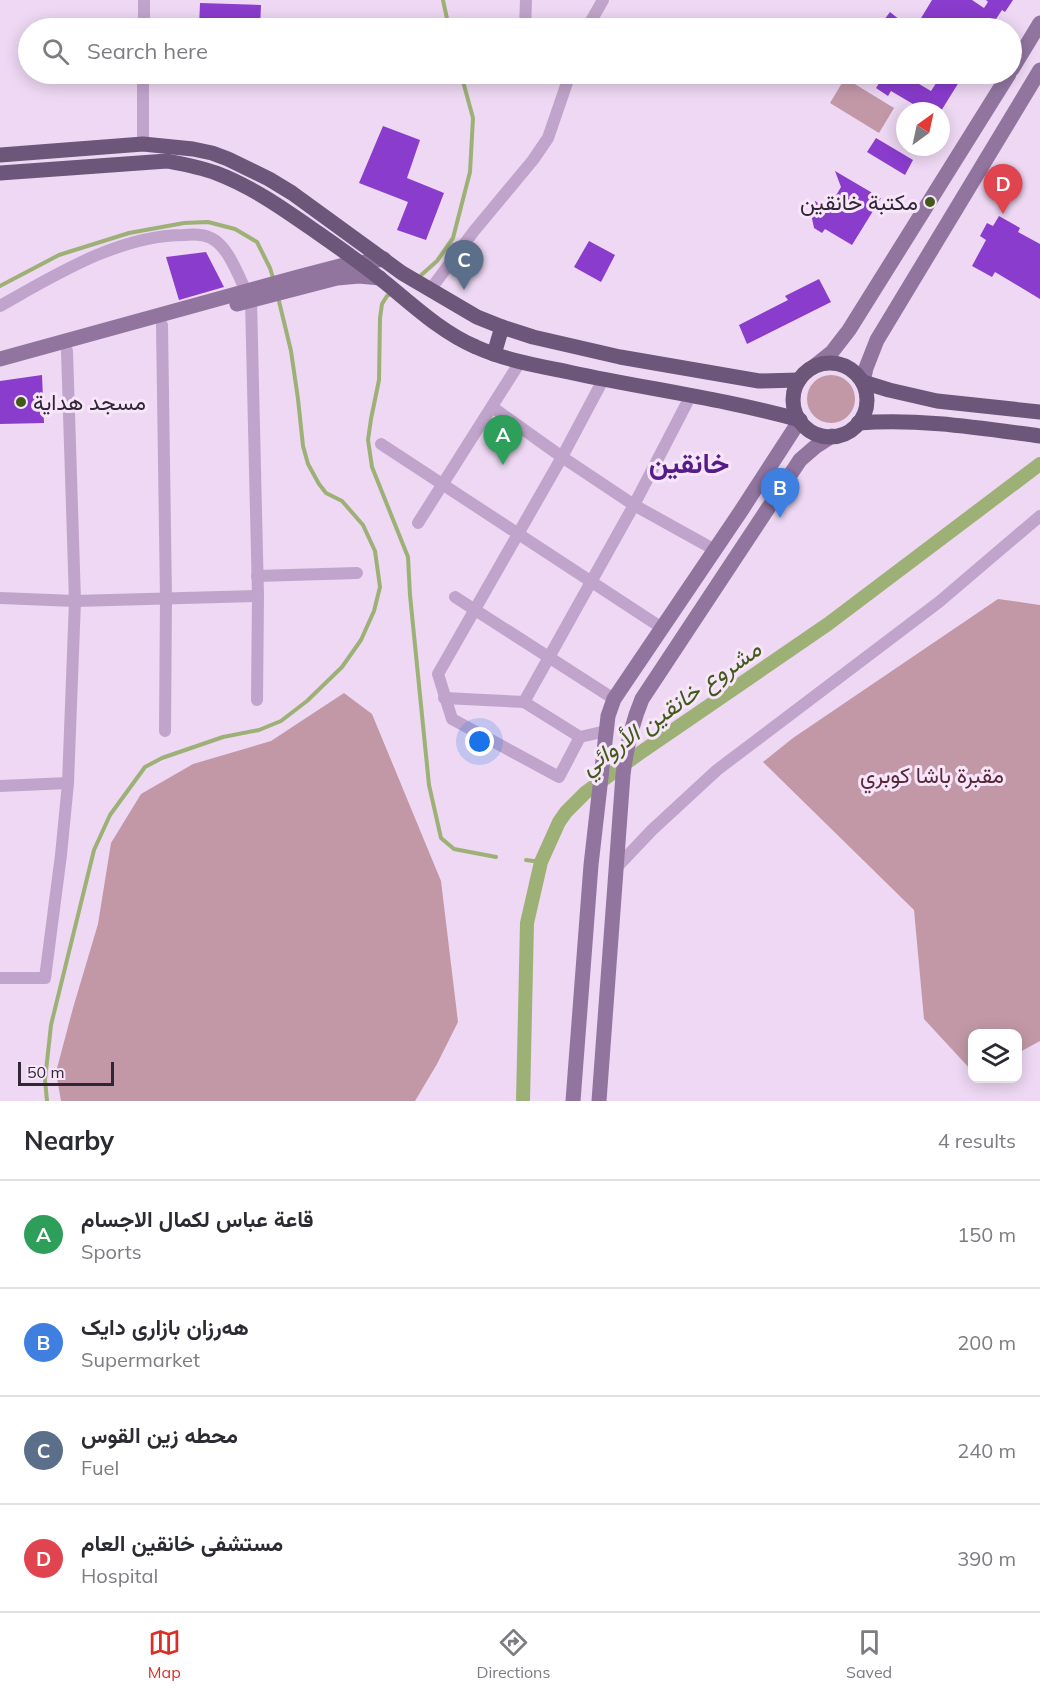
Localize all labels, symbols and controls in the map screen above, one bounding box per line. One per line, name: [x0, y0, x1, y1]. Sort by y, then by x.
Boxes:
search box: [18, 18, 1022, 84]
icon: search: [39, 35, 72, 68]
text: Search here: [87, 37, 208, 65]
north arrow: [896, 102, 950, 156]
pin: D: [984, 164, 1022, 214]
place label: مكتبة خانقين: [800, 188, 918, 216]
marker: مكتبة خانقين: [923, 195, 937, 209]
pin: C: [444, 240, 484, 290]
place label: مسجد هداية: [33, 388, 146, 416]
marker: مسجد هداية: [14, 395, 28, 409]
pin: A: [484, 416, 522, 465]
district label: خانقين: [649, 445, 729, 480]
pin: B: [760, 468, 800, 518]
water label: مشروع خانقين الأروائي: [574, 633, 769, 785]
your location: [465, 727, 494, 756]
park label: مقبرة باشا كوبري: [860, 761, 1004, 794]
map controls: [968, 1029, 1022, 1083]
button: layers: [968, 1029, 1022, 1083]
scale bar: [18, 1059, 114, 1086]
text: 50 m: [27, 1062, 64, 1082]
text: Nearby: [24, 1124, 114, 1157]
text: 4 results: [938, 1128, 1016, 1153]
text: قاعة عباس لكمال الاجسام: [81, 1205, 314, 1233]
text: A: [36, 1222, 51, 1247]
text: 150 m: [957, 1222, 1016, 1247]
text: Sports: [81, 1239, 142, 1264]
text: هەرزان بازاری دایک: [81, 1313, 249, 1341]
text: B: [37, 1330, 50, 1355]
text: 200 m: [957, 1330, 1016, 1355]
text: Supermarket: [81, 1347, 200, 1372]
text: محطه زين القوس: [81, 1421, 238, 1449]
text: C: [37, 1438, 50, 1463]
text: 240 m: [957, 1438, 1016, 1463]
text: Fuel: [81, 1455, 119, 1480]
text: مستشفى خانقين العام: [81, 1529, 283, 1557]
text: D: [36, 1546, 51, 1571]
text: 390 m: [957, 1546, 1016, 1571]
text: Hospital: [81, 1563, 158, 1588]
tab: Map: [148, 1626, 181, 1682]
tab: Directions: [476, 1626, 550, 1682]
tab: Saved: [846, 1626, 892, 1682]

